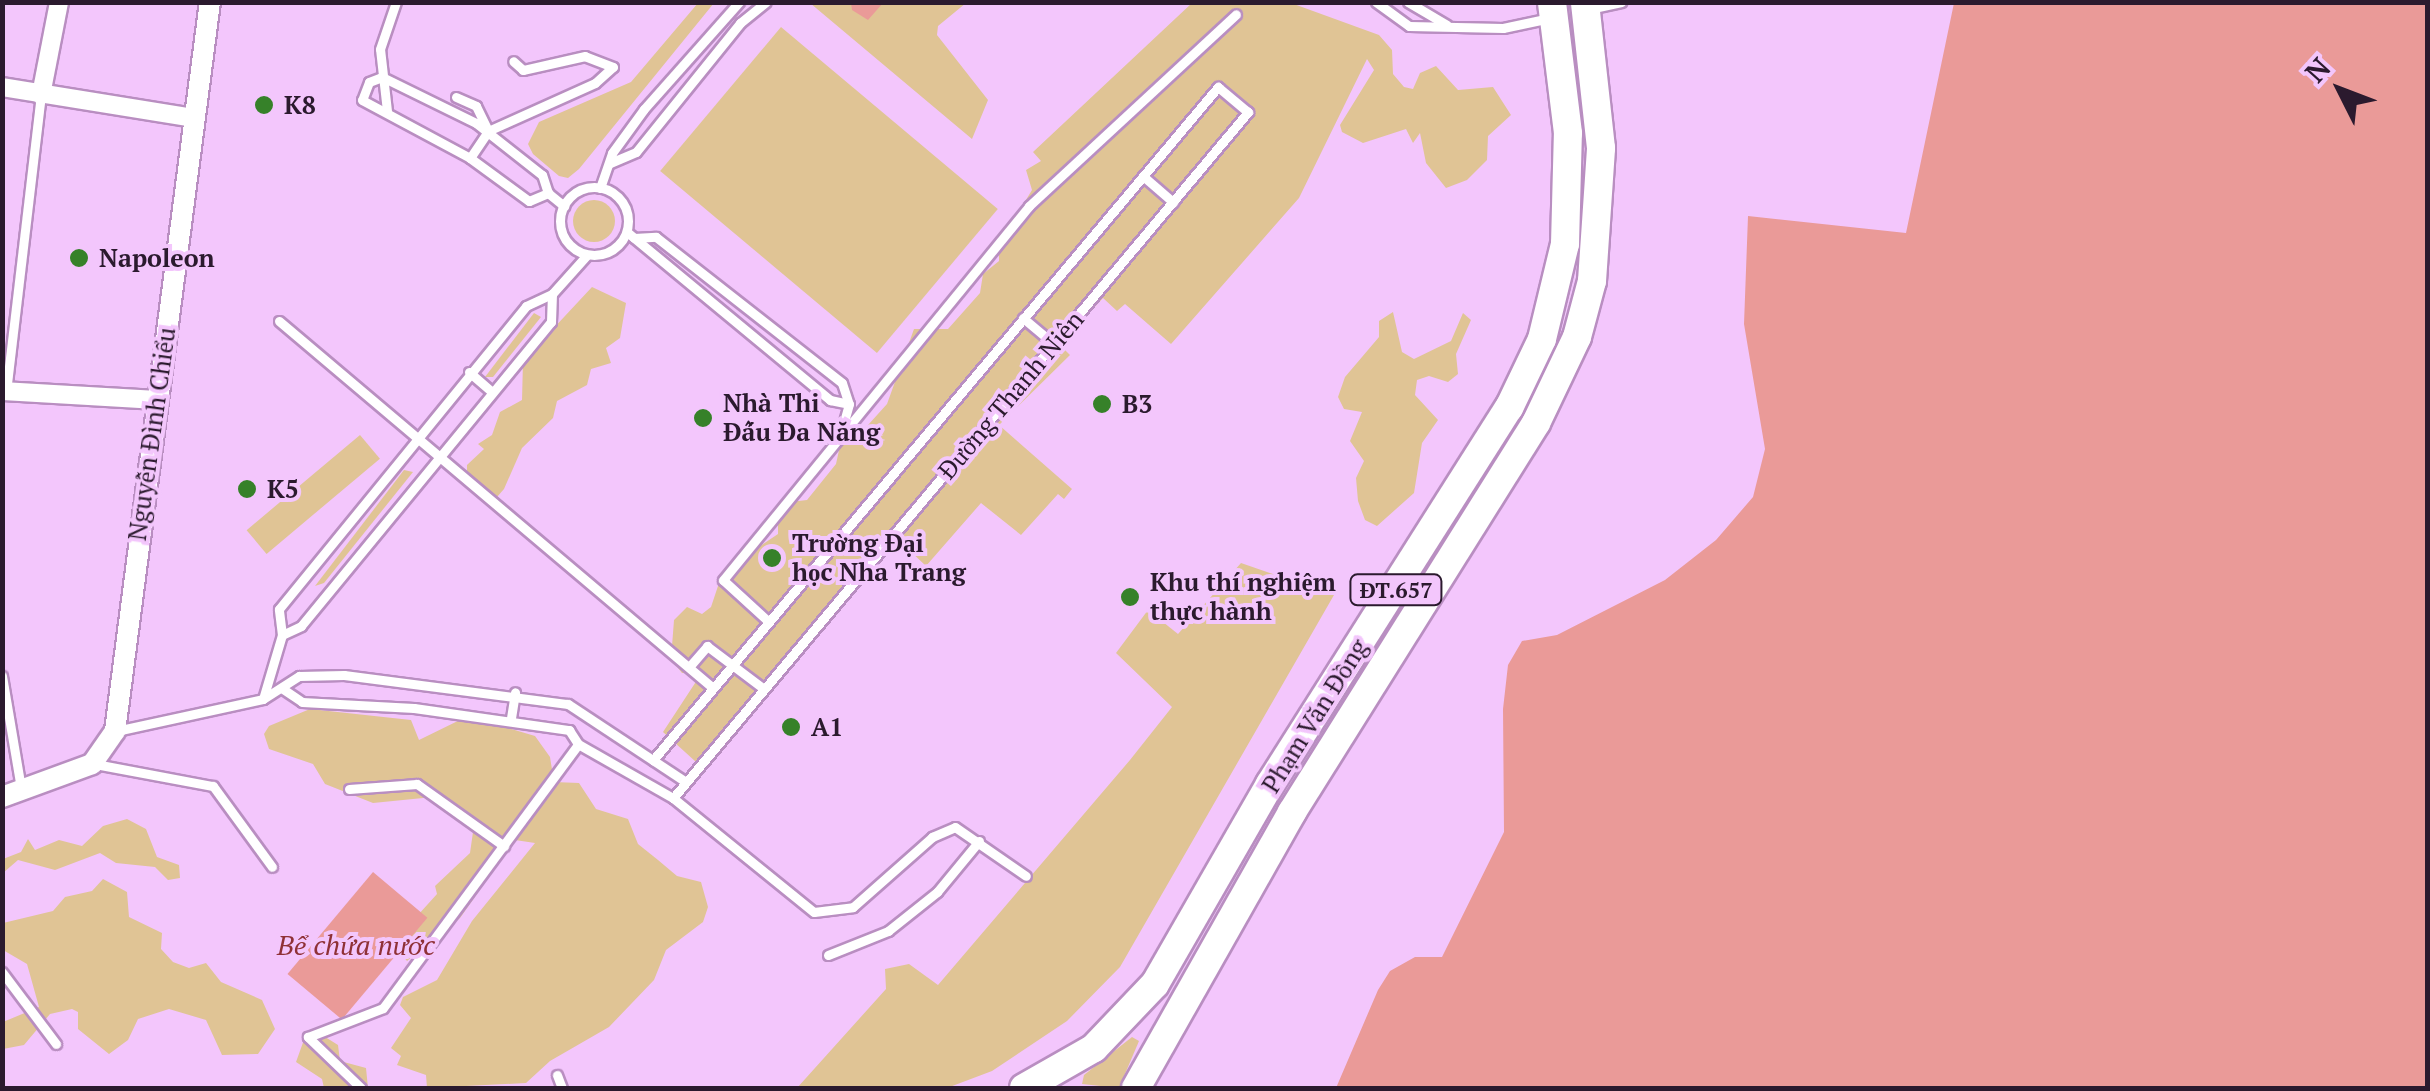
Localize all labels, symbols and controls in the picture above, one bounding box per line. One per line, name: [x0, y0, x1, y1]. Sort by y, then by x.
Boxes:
north arrow: [2290, 40, 2390, 140]
text: N: [2296, 49, 2338, 90]
place label: K8: [284, 90, 316, 120]
marker: K8: [253, 94, 275, 116]
place label: Napoleon: [99, 243, 215, 273]
marker: Napoleon: [68, 247, 90, 269]
street label: Đường Thanh Niên: [932, 305, 1090, 485]
street label: Nguyễn Đình Chiểu: [122, 325, 182, 543]
place label: Nhà Thi Đấu Đa Năng: [723, 389, 880, 448]
place label: B3: [1122, 389, 1152, 419]
marker: B3: [1091, 393, 1113, 415]
marker: Nhà Thi Đấu Đa Năng: [692, 407, 714, 429]
place label: K5: [267, 474, 299, 504]
marker: K5: [236, 478, 258, 500]
place label: Trường Đại học Nha Trang: [792, 529, 966, 588]
marker: Trường Đại học Nha Trang: [761, 547, 783, 569]
place label: Khu thí nghiệm thực hành: [1150, 568, 1336, 627]
road number: ĐT.657: [1348, 573, 1444, 607]
marker: Khu thí nghiệm thực hành: [1119, 586, 1141, 608]
street label: Phạm Văn Đồng: [1256, 633, 1374, 799]
place label: A1: [811, 712, 843, 742]
marker: A1: [780, 716, 802, 738]
water label: Bể chứa nước: [277, 928, 435, 962]

